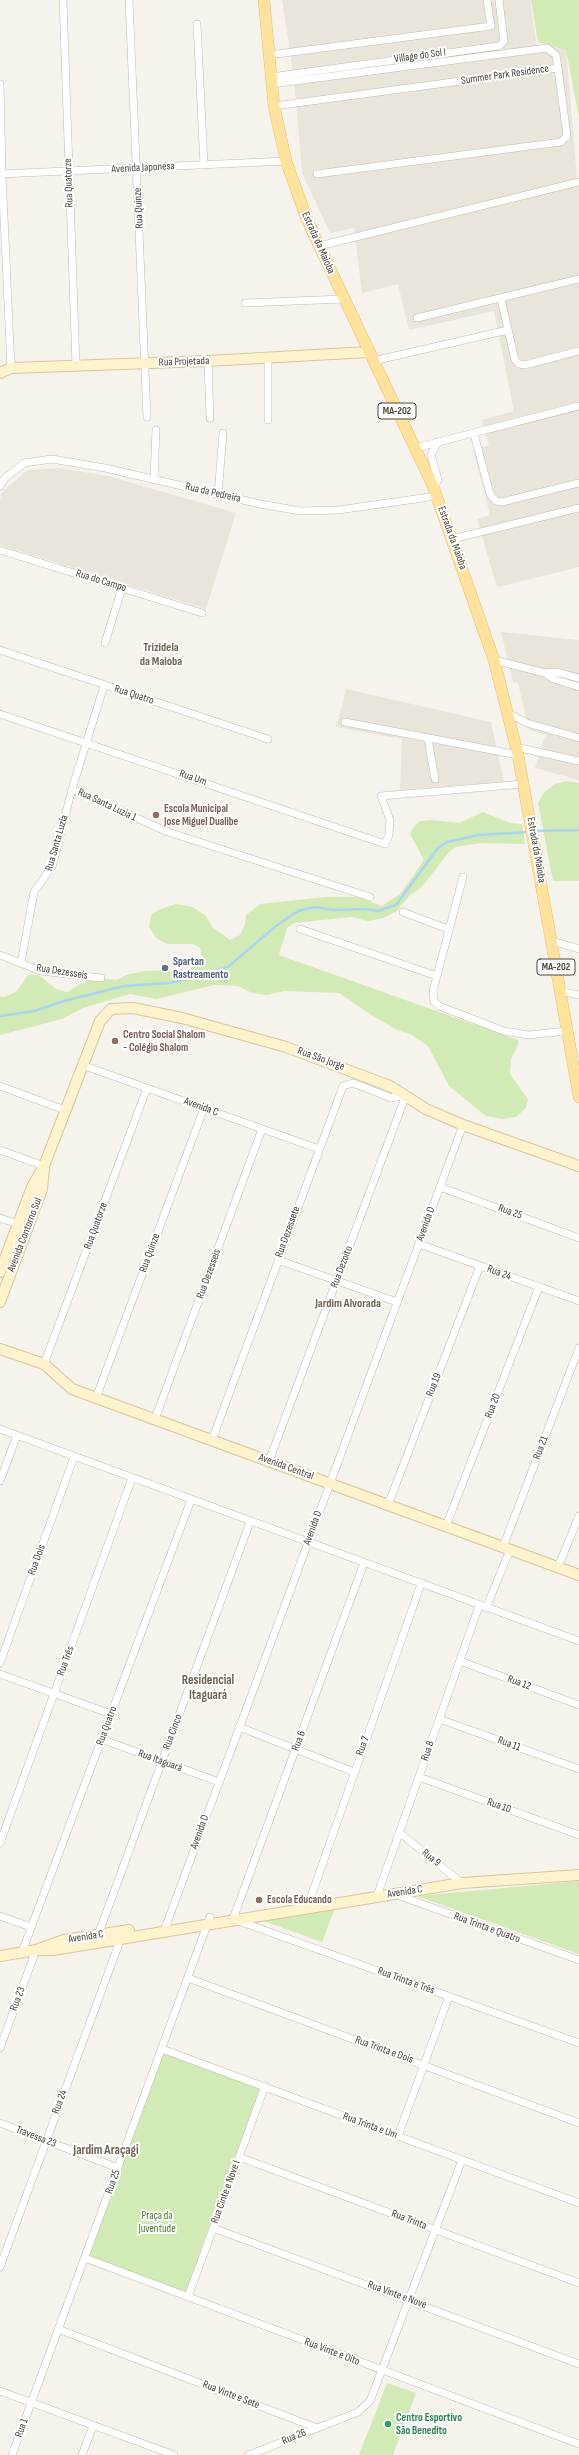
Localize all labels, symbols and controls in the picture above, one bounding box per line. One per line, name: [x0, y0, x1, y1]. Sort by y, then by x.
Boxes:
street label: Village do Sol I: [393, 46, 447, 66]
street label: Summer Park Residence: [460, 62, 550, 88]
street label: Rua Quatorze: [62, 158, 76, 208]
street label: Avenida Japonesa: [111, 160, 175, 176]
street label: Rua Quinze: [131, 187, 147, 229]
street label: Estrada da Maioba: [298, 210, 338, 276]
street label: Rua Projetada: [159, 355, 209, 369]
road number: MA-202: [378, 403, 416, 419]
street label: Rua da Pedreira: [184, 480, 242, 506]
street label: Estrada da Maioba: [434, 505, 470, 571]
street label: Rua do Campo: [74, 567, 128, 595]
district label: Trizidela da Maioba: [140, 641, 182, 669]
street label: Rua Quatro: [113, 682, 155, 708]
street label: Rua Um: [178, 767, 208, 789]
street label: Rua Santa Luzia 1: [76, 786, 138, 824]
place label: Escola Municipal Jose Miguel Dualibe: [164, 802, 238, 828]
marker: Escola Municipal Jose Miguel Dualibe: [151, 810, 161, 820]
street label: Rua Santa Luzia: [43, 814, 71, 872]
street label: Estrada da Maioba: [524, 816, 548, 884]
place label: Spartan Rastreamento: [173, 955, 228, 981]
road number: MA-202: [537, 959, 575, 975]
street label: Rua Dezesseis: [35, 961, 89, 983]
marker: Spartan Rastreamento: [160, 963, 170, 973]
place label: Centro Social Shalom - Colégio Shalom: [123, 1028, 205, 1054]
marker: Centro Social Shalom - Colégio Shalom: [110, 1036, 120, 1046]
street label: Rua São Jorge: [296, 1044, 346, 1074]
street label: Avenida C: [182, 1095, 220, 1119]
street label: Avenida Contorno Sul: [5, 1196, 45, 1274]
street label: Rua Quatorze: [81, 1201, 111, 1251]
street label: Rua 25: [496, 1202, 524, 1222]
street label: Rua Dezessete: [273, 1205, 303, 1259]
street label: Avenida D: [414, 1205, 438, 1243]
street label: Rua Quinze: [137, 1232, 163, 1274]
street label: Rua Dezoito: [328, 1244, 356, 1290]
street label: Rua Dezesseis: [194, 1247, 224, 1301]
street label: Rua 24: [485, 1263, 513, 1283]
district label: Jardim Alvorada: [315, 1297, 381, 1311]
street label: Rua 19: [423, 1371, 445, 1399]
street label: Rua 20: [482, 1392, 504, 1420]
street label: Rua 21: [531, 1434, 551, 1462]
street label: Avenida Central: [257, 1451, 315, 1483]
street label: Avenida D: [301, 1509, 325, 1547]
street label: Rua Dois: [25, 1543, 49, 1577]
street label: Rua Três: [55, 1644, 77, 1678]
district label: Residencial Itaguará: [182, 1673, 234, 1704]
street label: Rua 12: [505, 1673, 533, 1693]
street label: Rua Quatro: [94, 1705, 120, 1747]
street label: Rua Cinco: [161, 1713, 185, 1751]
street label: Rua 6: [289, 1729, 309, 1753]
street label: Rua 7: [353, 1734, 373, 1758]
street label: Rua 11: [496, 1734, 522, 1754]
street label: Rua 8: [418, 1739, 438, 1763]
street label: Rua Itaguará: [136, 1747, 184, 1775]
street label: Rua 10: [485, 1796, 513, 1816]
street label: Avenida D: [188, 1813, 212, 1851]
street label: Rua 9: [419, 1846, 443, 1870]
street label: Avenida C: [386, 1883, 424, 1901]
place label: Escola Educando: [267, 1893, 332, 1907]
marker: Escola Educando: [254, 1895, 264, 1905]
street label: Rua Trinta e Quatro: [452, 1910, 522, 1946]
street label: Avenida C: [67, 1928, 105, 1946]
street label: Rua Trinta e Três: [376, 1965, 436, 1997]
street label: Rua 23: [8, 1985, 28, 2013]
street label: Rua Trinta e Dois: [353, 2033, 415, 2067]
street label: Rua 24: [50, 2088, 70, 2116]
street label: Rua Trinta e Um: [341, 2110, 399, 2142]
street label: Travessa 23: [14, 2123, 58, 2151]
district label: Jardim Araçagi: [73, 2143, 139, 2159]
street label: Rua Cinte e Nove I: [208, 2159, 244, 2225]
street label: Rua 25: [103, 2168, 123, 2196]
street label: Rua Trinta: [389, 2207, 429, 2233]
park label: Praça da Juventude: [138, 2209, 176, 2235]
street label: Rua Vinte e Nove: [366, 2278, 428, 2312]
street label: Rua Vinte e Oito: [302, 2335, 362, 2369]
street label: Rua Vinte e Sete: [201, 2378, 261, 2412]
place label: Centro Esportivo São Benedito: [396, 2411, 462, 2437]
street label: Rua 1: [12, 2417, 32, 2439]
marker: Centro Esportivo São Benedito: [383, 2419, 393, 2429]
street label: Rua 26: [280, 2426, 308, 2448]

